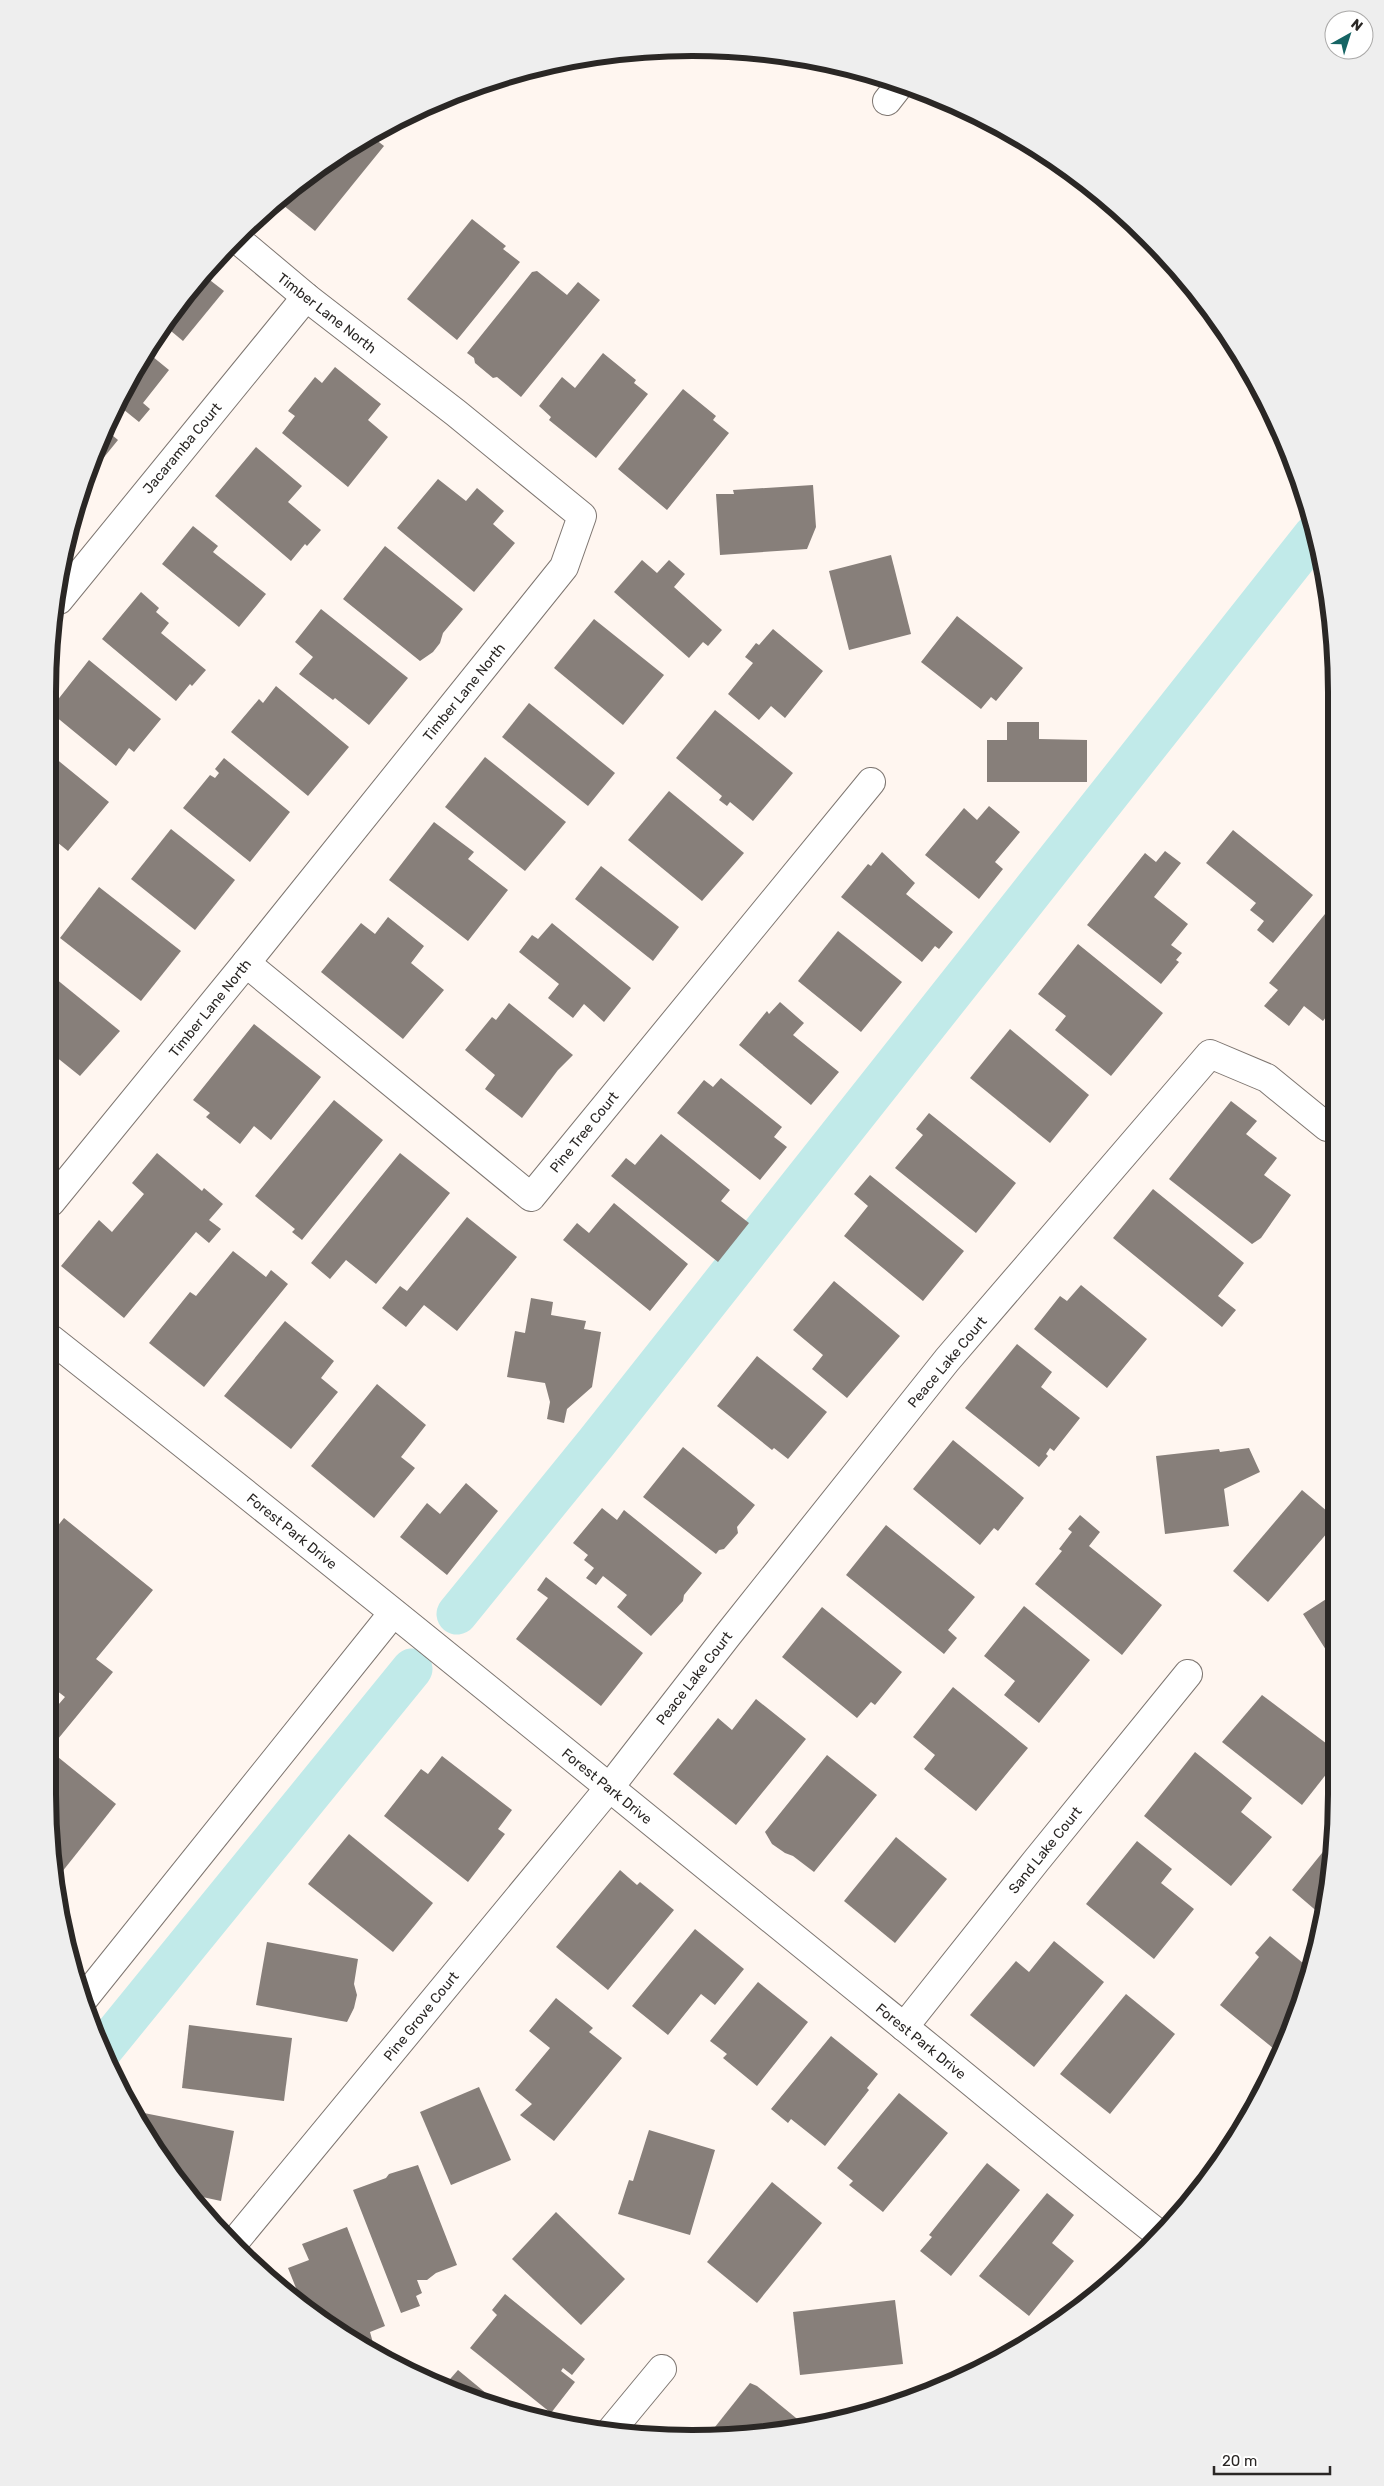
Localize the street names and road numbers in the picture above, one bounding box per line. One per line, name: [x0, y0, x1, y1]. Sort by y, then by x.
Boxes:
street label: Timber Lane North: [274, 269, 380, 357]
street label: Jacaramba Court: [139, 399, 226, 497]
street label: Timber Lane North: [420, 640, 509, 745]
street label: Timber Lane North: [166, 956, 255, 1061]
street label: Pine Tree Court: [546, 1088, 623, 1176]
street label: Peace Lake Court: [904, 1313, 991, 1411]
street label: Forest Park Drive: [243, 1490, 340, 1573]
street label: Peace Lake Court: [653, 1628, 736, 1728]
street label: Forest Park Drive: [558, 1745, 655, 1828]
street label: Sand Lake Court: [1005, 1803, 1086, 1897]
street label: Pine Grove Court: [380, 1968, 463, 2064]
street label: Forest Park Drive: [872, 2000, 969, 2083]

